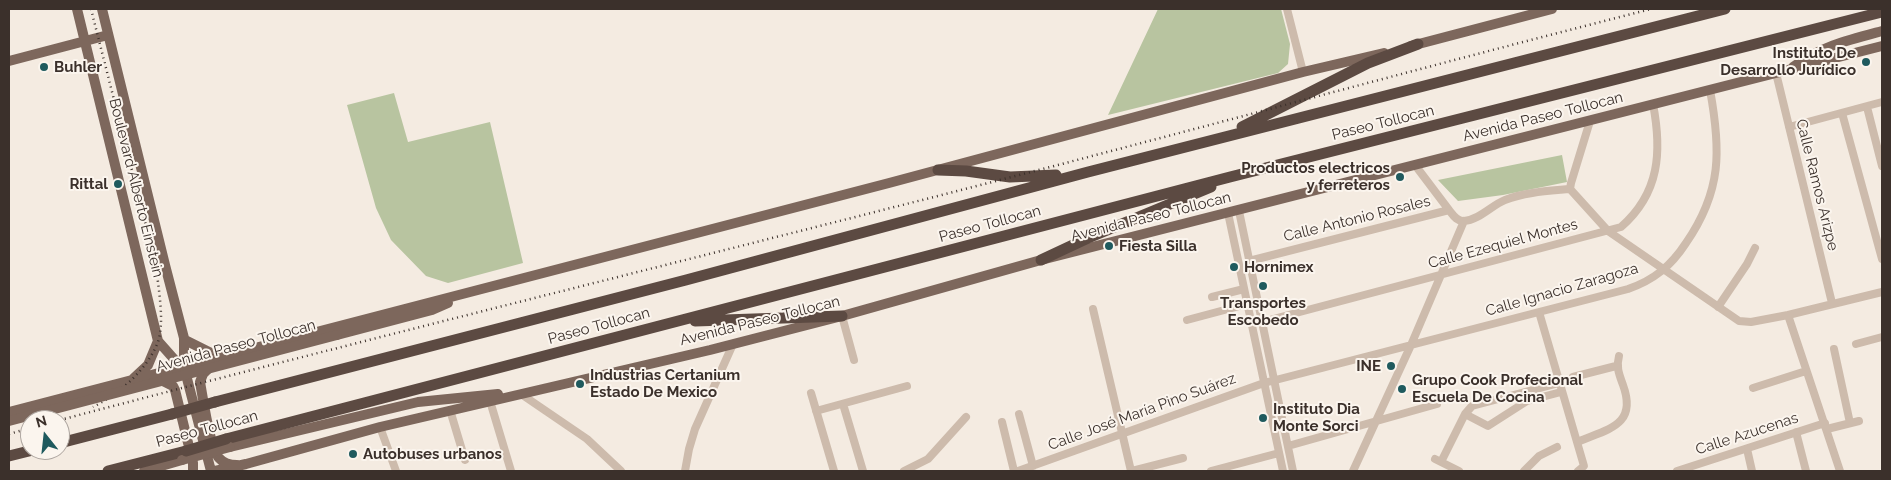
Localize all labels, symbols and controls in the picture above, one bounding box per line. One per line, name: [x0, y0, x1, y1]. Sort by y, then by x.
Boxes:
place label: Instituto De Desarrollo Jurídico: [1720, 44, 1856, 79]
marker: Instituto De Desarrollo Jurídico: [1860, 56, 1872, 68]
place label: Buhler: [54, 58, 102, 76]
marker: Buhler: [38, 61, 50, 73]
street label: Avenida Paseo Tollocan: [1461, 88, 1625, 146]
street label: Boulevard Alberto Einstein: [105, 97, 167, 279]
street label: Paseo Tollocan: [1330, 102, 1436, 144]
street label: Calle Ramos Arizpe: [1792, 117, 1842, 253]
place label: Productos electricos y ferreteros: [1241, 159, 1390, 194]
marker: Productos electricos y ferreteros: [1394, 171, 1406, 183]
place label: Rittal: [69, 175, 108, 193]
marker: Rittal: [112, 178, 124, 190]
street label: Avenida Paseo Tollocan: [1069, 188, 1233, 246]
street label: Calle Antonio Rosales: [1282, 192, 1432, 246]
street label: Paseo Tollocan: [937, 202, 1043, 246]
street label: Calle Ezequiel Montes: [1426, 215, 1580, 273]
place label: Fiesta Silla: [1119, 237, 1197, 255]
marker: Fiesta Silla: [1103, 240, 1115, 252]
place label: Hornimex: [1244, 258, 1313, 276]
street label: Calle Ignacio Zaragoza: [1484, 260, 1640, 320]
marker: Hornimex: [1228, 261, 1240, 273]
marker: Transportes Escobedo: [1257, 280, 1269, 292]
street label: Avenida Paseo Tollocan: [678, 292, 842, 350]
place label: Transportes Escobedo: [1220, 294, 1306, 329]
street label: Paseo Tollocan: [546, 304, 652, 348]
street label: Avenida Paseo Tollocan: [154, 316, 318, 376]
place label: INE: [1356, 357, 1381, 375]
marker: INE: [1385, 360, 1397, 372]
place label: Industrias Certanium Estado De Mexico: [590, 366, 740, 401]
street label: Calle José María Pino Suárez: [1046, 370, 1238, 454]
place label: Grupo Cook Profecional Escuela De Cocina: [1412, 371, 1583, 406]
marker: Industrias Certanium Estado De Mexico: [574, 378, 586, 390]
marker: Grupo Cook Profecional Escuela De Cocina: [1396, 383, 1408, 395]
place label: Instituto Dia Monte Sorci: [1273, 400, 1360, 435]
street label: Paseo Tollocan: [154, 407, 260, 451]
street label: Calle Azucenas: [1693, 409, 1801, 459]
north arrow: [20, 410, 70, 460]
text: N: [34, 412, 48, 431]
marker: Instituto Dia Monte Sorci: [1257, 412, 1269, 424]
place label: Autobuses urbanos: [363, 445, 502, 463]
marker: Autobuses urbanos: [347, 448, 359, 460]

